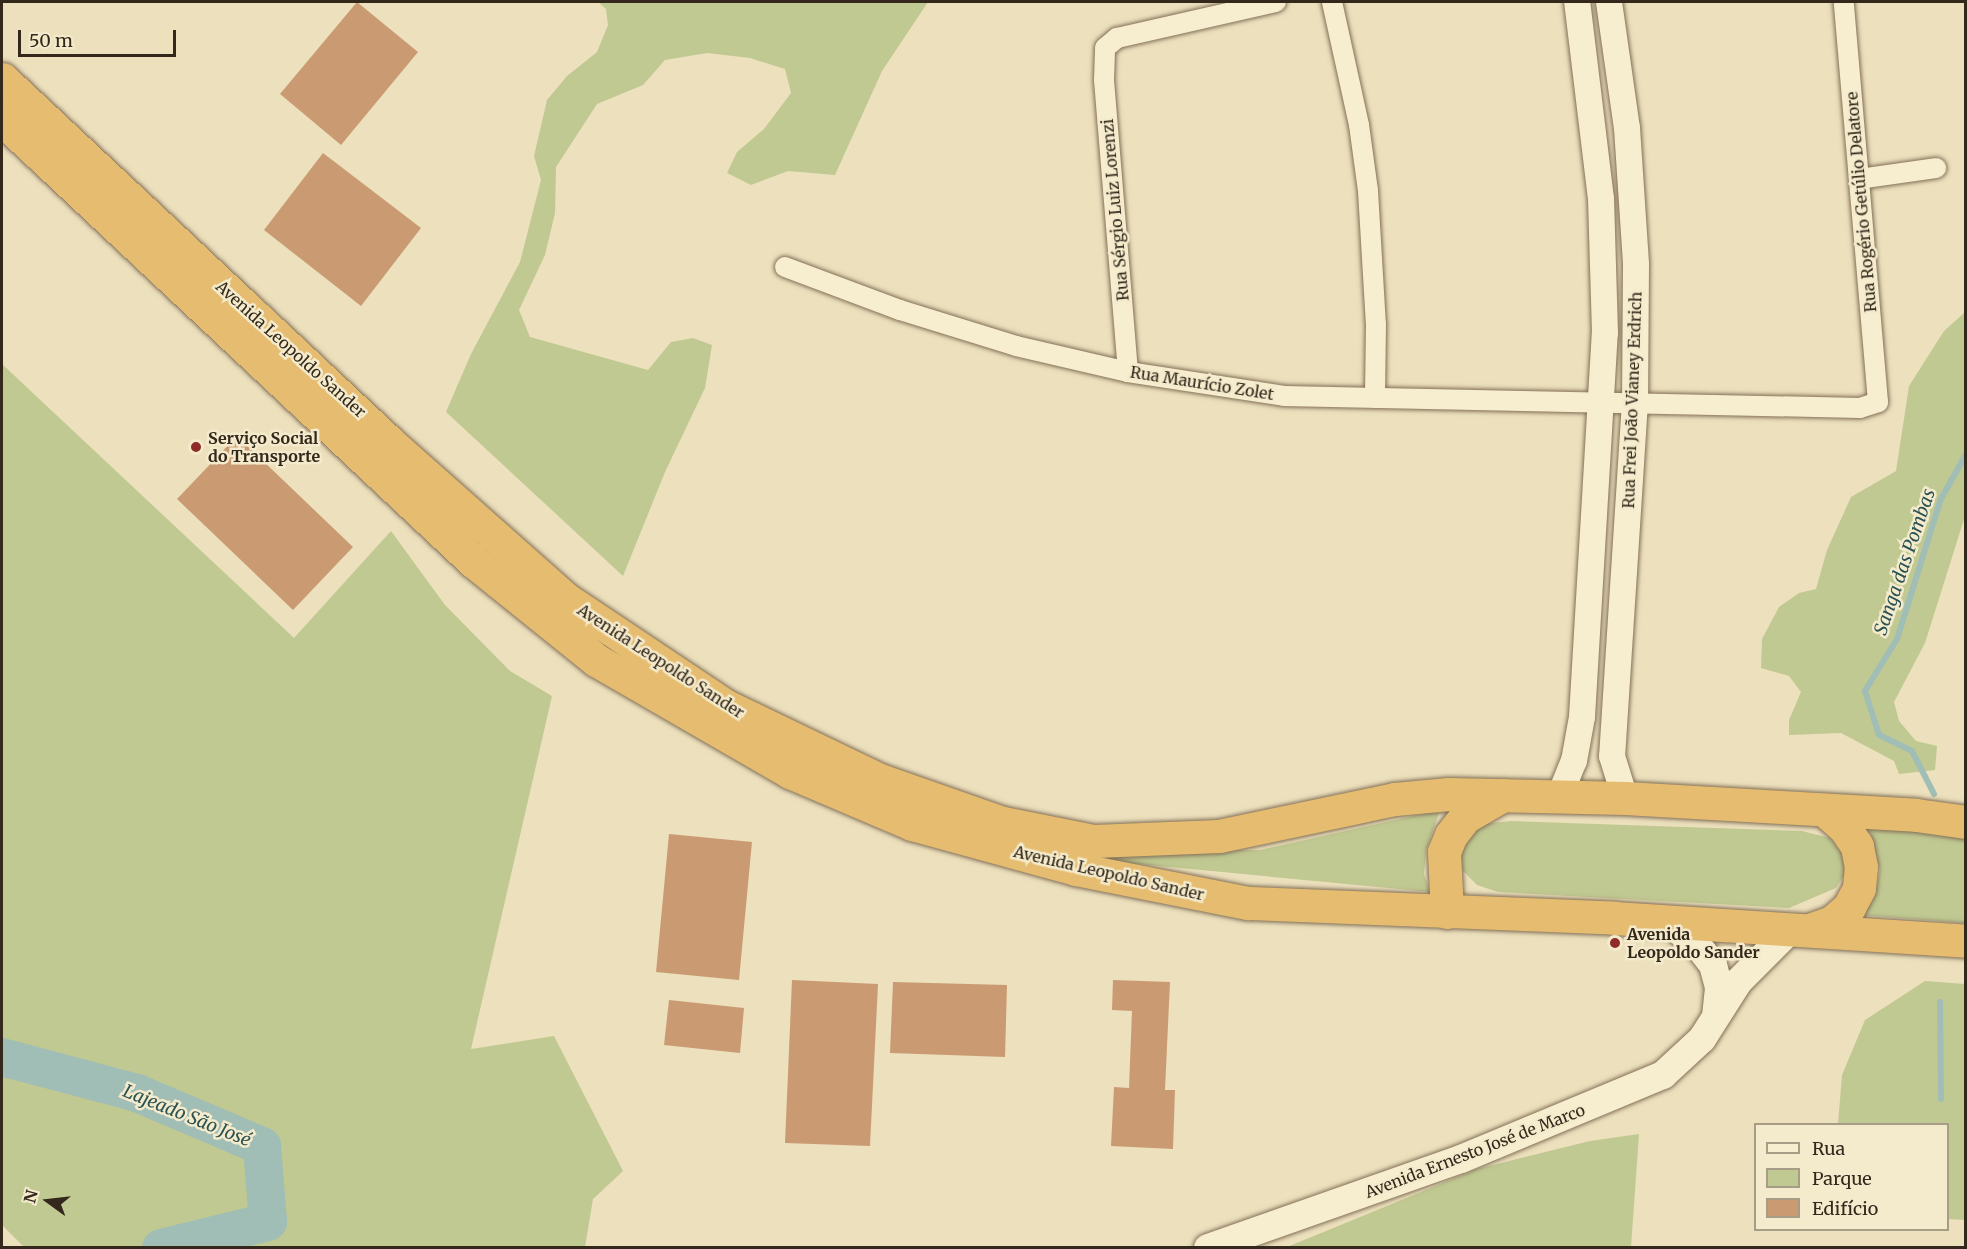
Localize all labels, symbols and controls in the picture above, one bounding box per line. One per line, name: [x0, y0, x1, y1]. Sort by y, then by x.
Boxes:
scale bar: [21, 18, 178, 56]
text: 50 m: [29, 29, 73, 52]
street label: Rua Rogério Getúlio Delatore: [1842, 91, 1880, 313]
street label: Rua Sérgio Luiz Lorenzi: [1097, 118, 1133, 302]
street label: Avenida Leopoldo Sander: [212, 277, 370, 421]
street label: Rua Frei João Vianey Erdrich: [1619, 291, 1645, 509]
street label: Rua Maurício Zolet: [1129, 362, 1275, 404]
place label: Serviço Social do Transporte: [208, 428, 320, 466]
marker: Serviço Social do Transporte: [189, 440, 203, 454]
water label: Sanga das Pombas: [1870, 486, 1940, 638]
street label: Avenida Leopoldo Sander: [574, 600, 748, 722]
street label: Avenida Leopoldo Sander: [1012, 842, 1206, 904]
place label: Avenida Leopoldo Sander: [1627, 924, 1760, 962]
marker: Avenida Leopoldo Sander: [1608, 936, 1622, 950]
water label: Lajeado São José: [120, 1081, 254, 1151]
street label: Avenida Ernesto José de Marco: [1362, 1100, 1588, 1202]
legend: [1754, 1123, 1949, 1231]
text: Rua: [1812, 1137, 1845, 1160]
text: Parque: [1812, 1167, 1872, 1190]
north arrow: [18, 1171, 78, 1231]
text: N: [19, 1188, 42, 1205]
text: Edifício: [1812, 1197, 1878, 1220]

